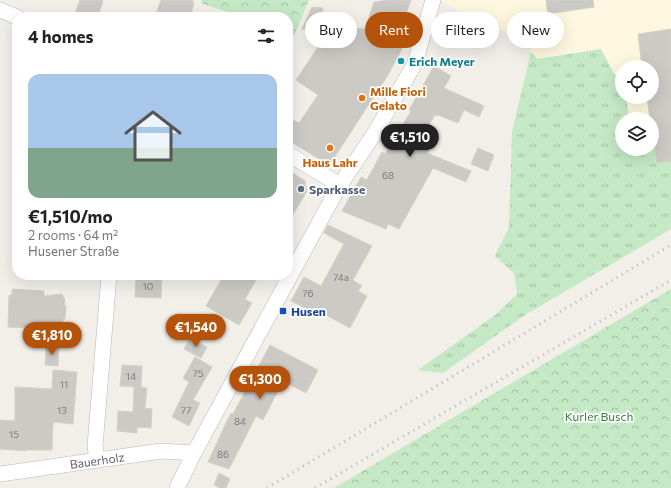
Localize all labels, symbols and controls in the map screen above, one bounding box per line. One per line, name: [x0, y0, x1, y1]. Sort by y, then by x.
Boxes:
chip: Buy: [305, 12, 357, 48]
chip: Rent: [365, 12, 423, 48]
chip: Filters: [431, 12, 499, 48]
chip: New: [507, 12, 564, 48]
icon: filters: [255, 25, 277, 47]
text: 4 homes: [28, 26, 93, 47]
place label: Erich Meyer: [409, 54, 475, 68]
marker: Erich Meyer: [396, 56, 406, 66]
map controls: [615, 60, 659, 156]
button: locate: [615, 60, 659, 104]
place label: Mille Fiori Gelato: [370, 84, 426, 112]
marker: Mille Fiori Gelato: [357, 93, 367, 103]
icon: home: [117, 100, 189, 172]
button: layers: [615, 112, 659, 156]
pin: €1,510: [377, 124, 443, 158]
text: €1,510: [390, 129, 430, 145]
marker: Haus Lahr: [325, 143, 335, 153]
place label: Haus Lahr: [302, 155, 358, 169]
house number: 68: [382, 169, 394, 181]
place label: Sparkasse: [309, 182, 365, 196]
marker: Sparkasse: [296, 184, 306, 194]
text: €1,510/mo: [28, 206, 113, 227]
text: 2 rooms · 64 m²: [28, 227, 118, 243]
text: Husener Straße: [28, 243, 119, 259]
house number: 74a: [333, 271, 349, 283]
house number: 10: [143, 280, 153, 292]
house number: 76: [302, 287, 314, 299]
place label: Husen: [291, 304, 326, 318]
marker: Husen: [278, 306, 288, 316]
pin: €1,540: [163, 314, 229, 348]
text: €1,540: [175, 319, 217, 335]
pin: €1,810: [19, 322, 85, 356]
text: €1,810: [32, 327, 72, 343]
pin: €1,300: [227, 366, 293, 400]
house number: 75: [193, 367, 204, 379]
house number: 14: [126, 370, 136, 382]
text: €1,300: [238, 371, 282, 387]
house number: 11: [60, 378, 68, 390]
house number: 13: [57, 404, 67, 416]
house number: 77: [181, 404, 191, 416]
park label: Kurler Busch: [565, 409, 633, 423]
house number: 84: [234, 415, 246, 427]
house number: 15: [9, 428, 19, 440]
house number: 86: [217, 448, 229, 460]
street label: Bauerholz: [69, 449, 125, 471]

